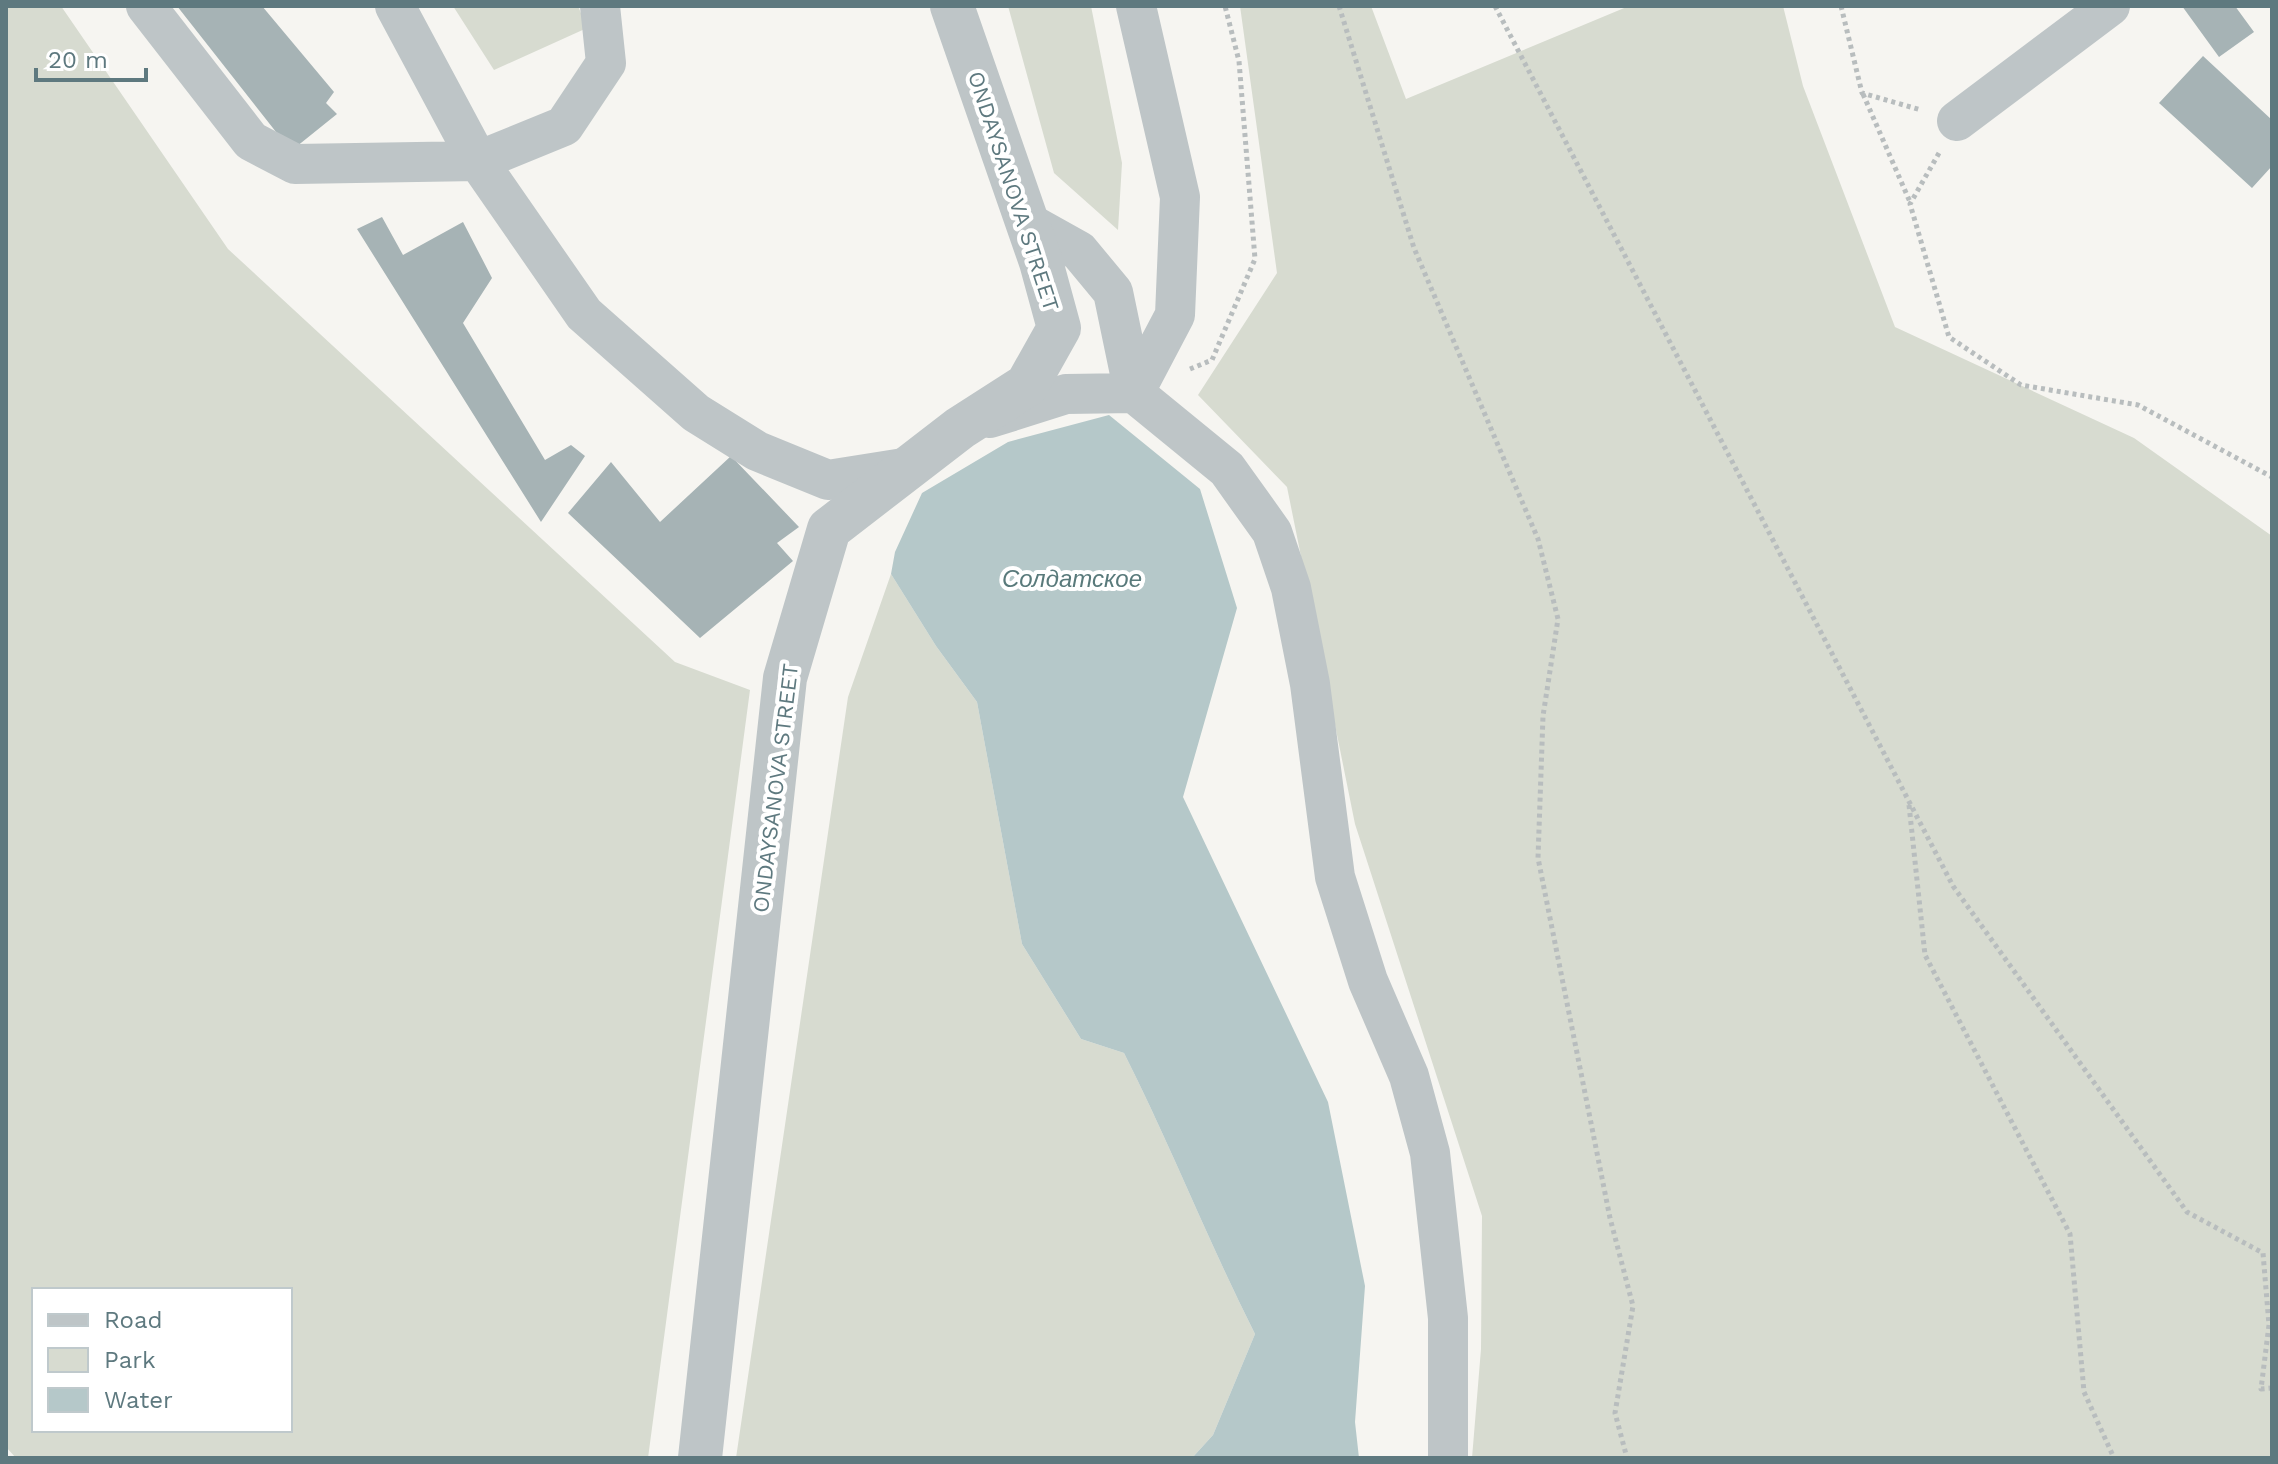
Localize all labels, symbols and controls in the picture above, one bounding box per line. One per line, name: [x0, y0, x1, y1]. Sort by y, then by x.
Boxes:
scale bar: [36, 32, 146, 82]
text: 20 m: [48, 46, 108, 74]
street label: ONDAYSANOVA STREET: [963, 68, 1064, 314]
water label: Солдатское: [1002, 565, 1142, 593]
street label: ONDAYSANOVA STREET: [748, 662, 803, 914]
legend: [32, 1288, 292, 1432]
text: Road: [104, 1306, 163, 1334]
text: Park: [104, 1346, 156, 1374]
text: Water: [104, 1386, 173, 1414]

